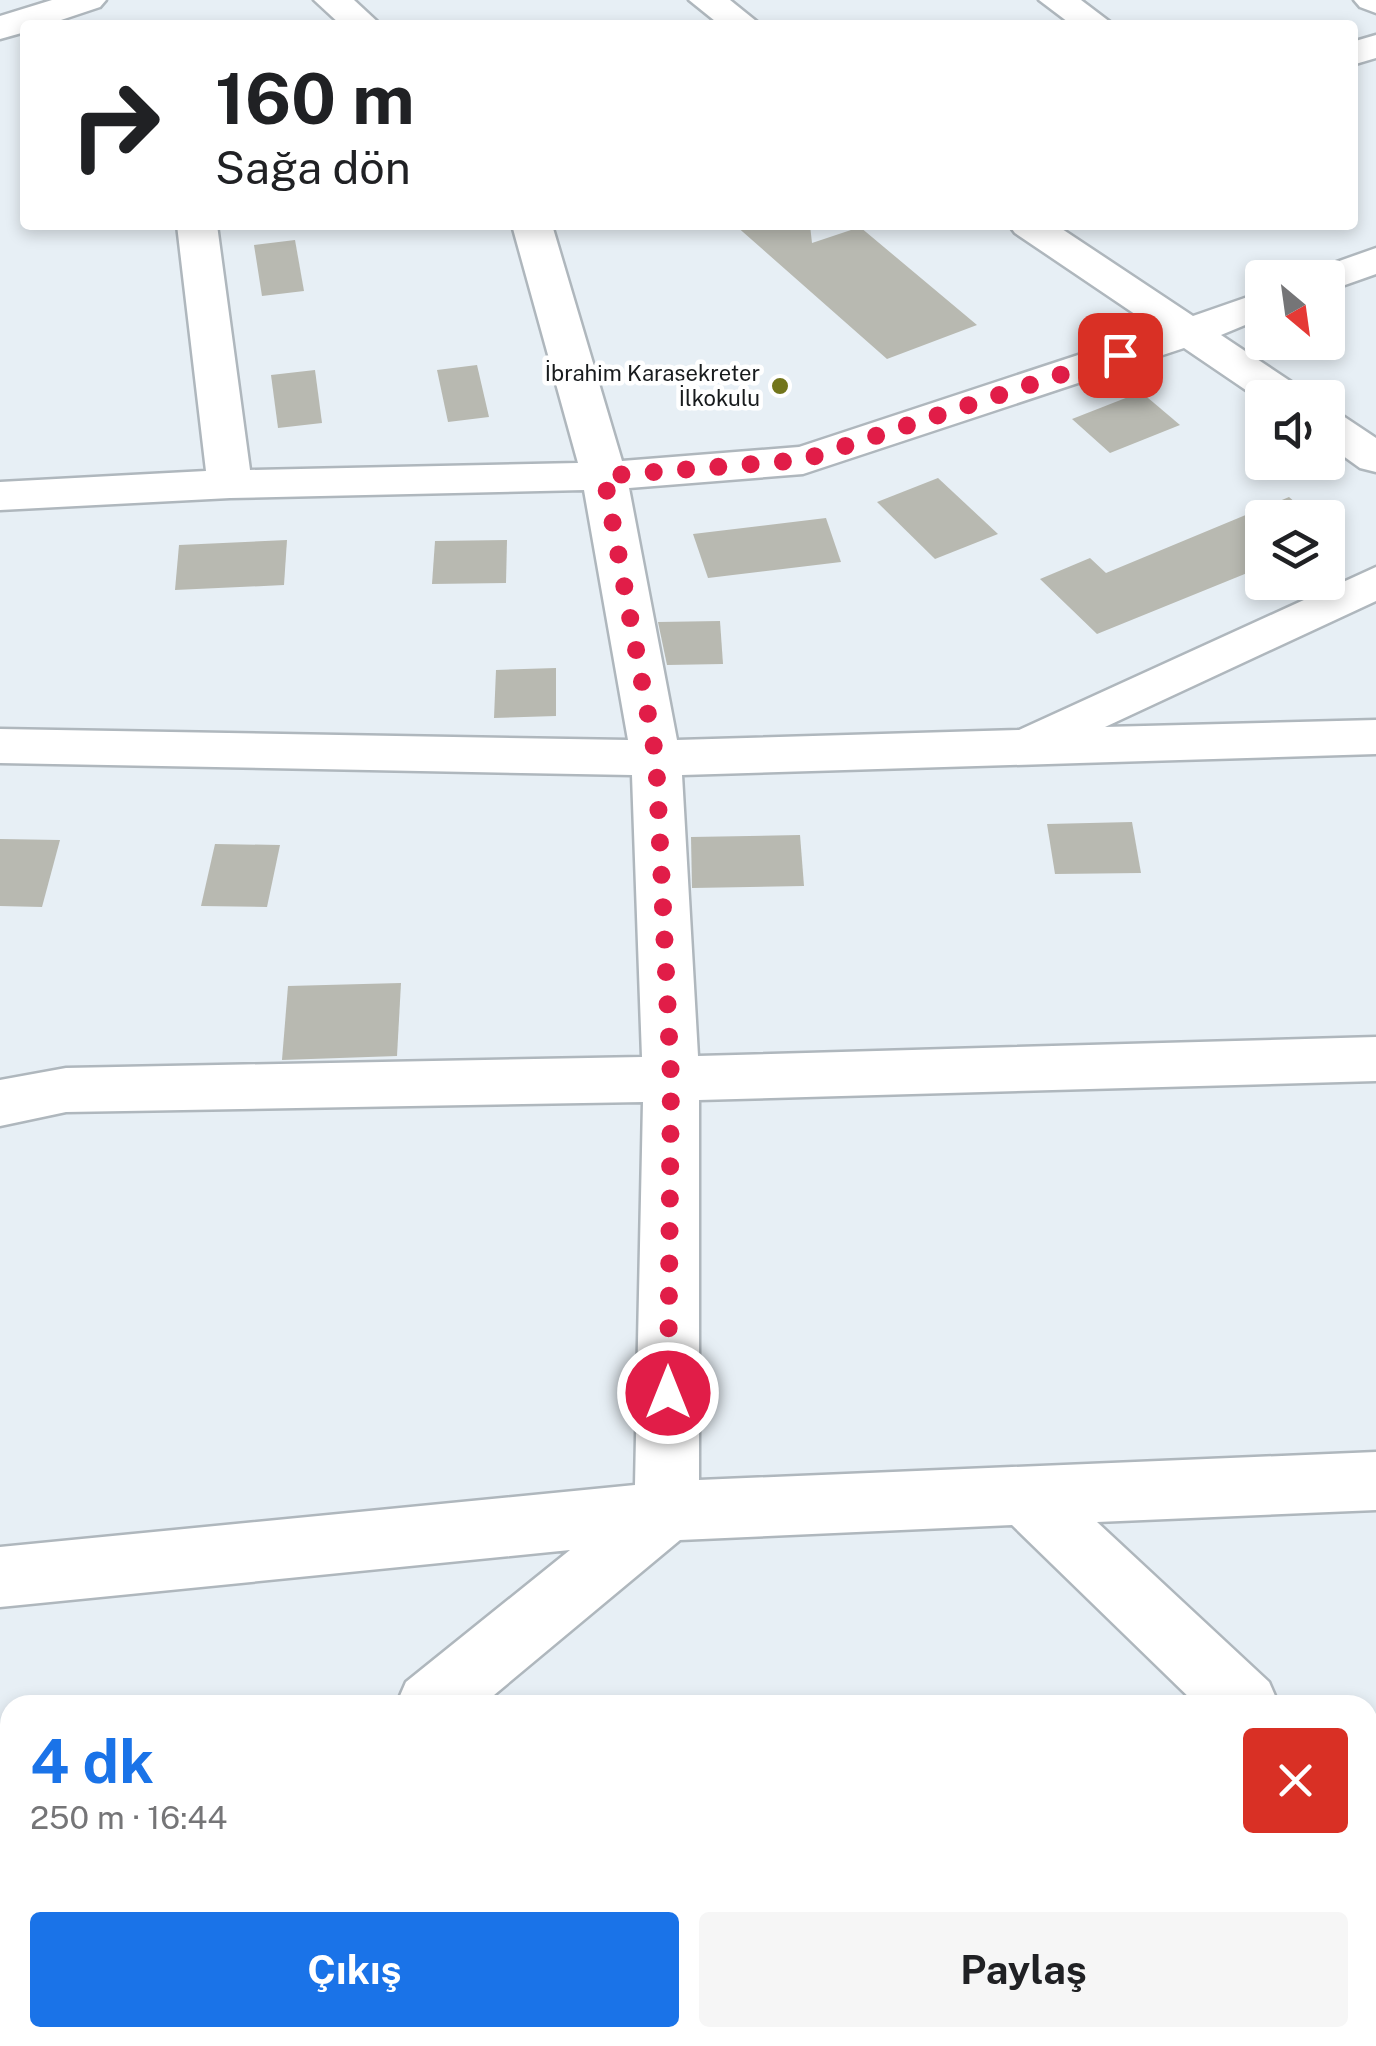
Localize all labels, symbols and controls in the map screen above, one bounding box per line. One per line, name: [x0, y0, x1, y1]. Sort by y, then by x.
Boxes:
text: 160 m: [215, 57, 415, 140]
icon: right: [50, 60, 180, 190]
text: Sağa dön: [215, 141, 411, 194]
north arrow: [1245, 260, 1345, 360]
map controls: [1245, 260, 1345, 600]
pin: [1078, 313, 1163, 398]
icon: arrive: [1093, 328, 1148, 383]
place label: İbrahim Karasekreter İlkokulu: [545, 359, 760, 411]
marker: İbrahim Karasekreter İlkokulu: [769, 375, 791, 397]
button: sound: [1245, 380, 1345, 480]
button: layers: [1245, 500, 1345, 600]
position arrow: [616, 1341, 720, 1445]
text: 4 dk: [30, 1726, 154, 1797]
button: close: [1243, 1728, 1348, 1833]
text: 250 m · 16:44: [30, 1799, 227, 1836]
button: Çıkış: [30, 1912, 679, 2027]
button: Paylaş: [699, 1912, 1348, 2027]

